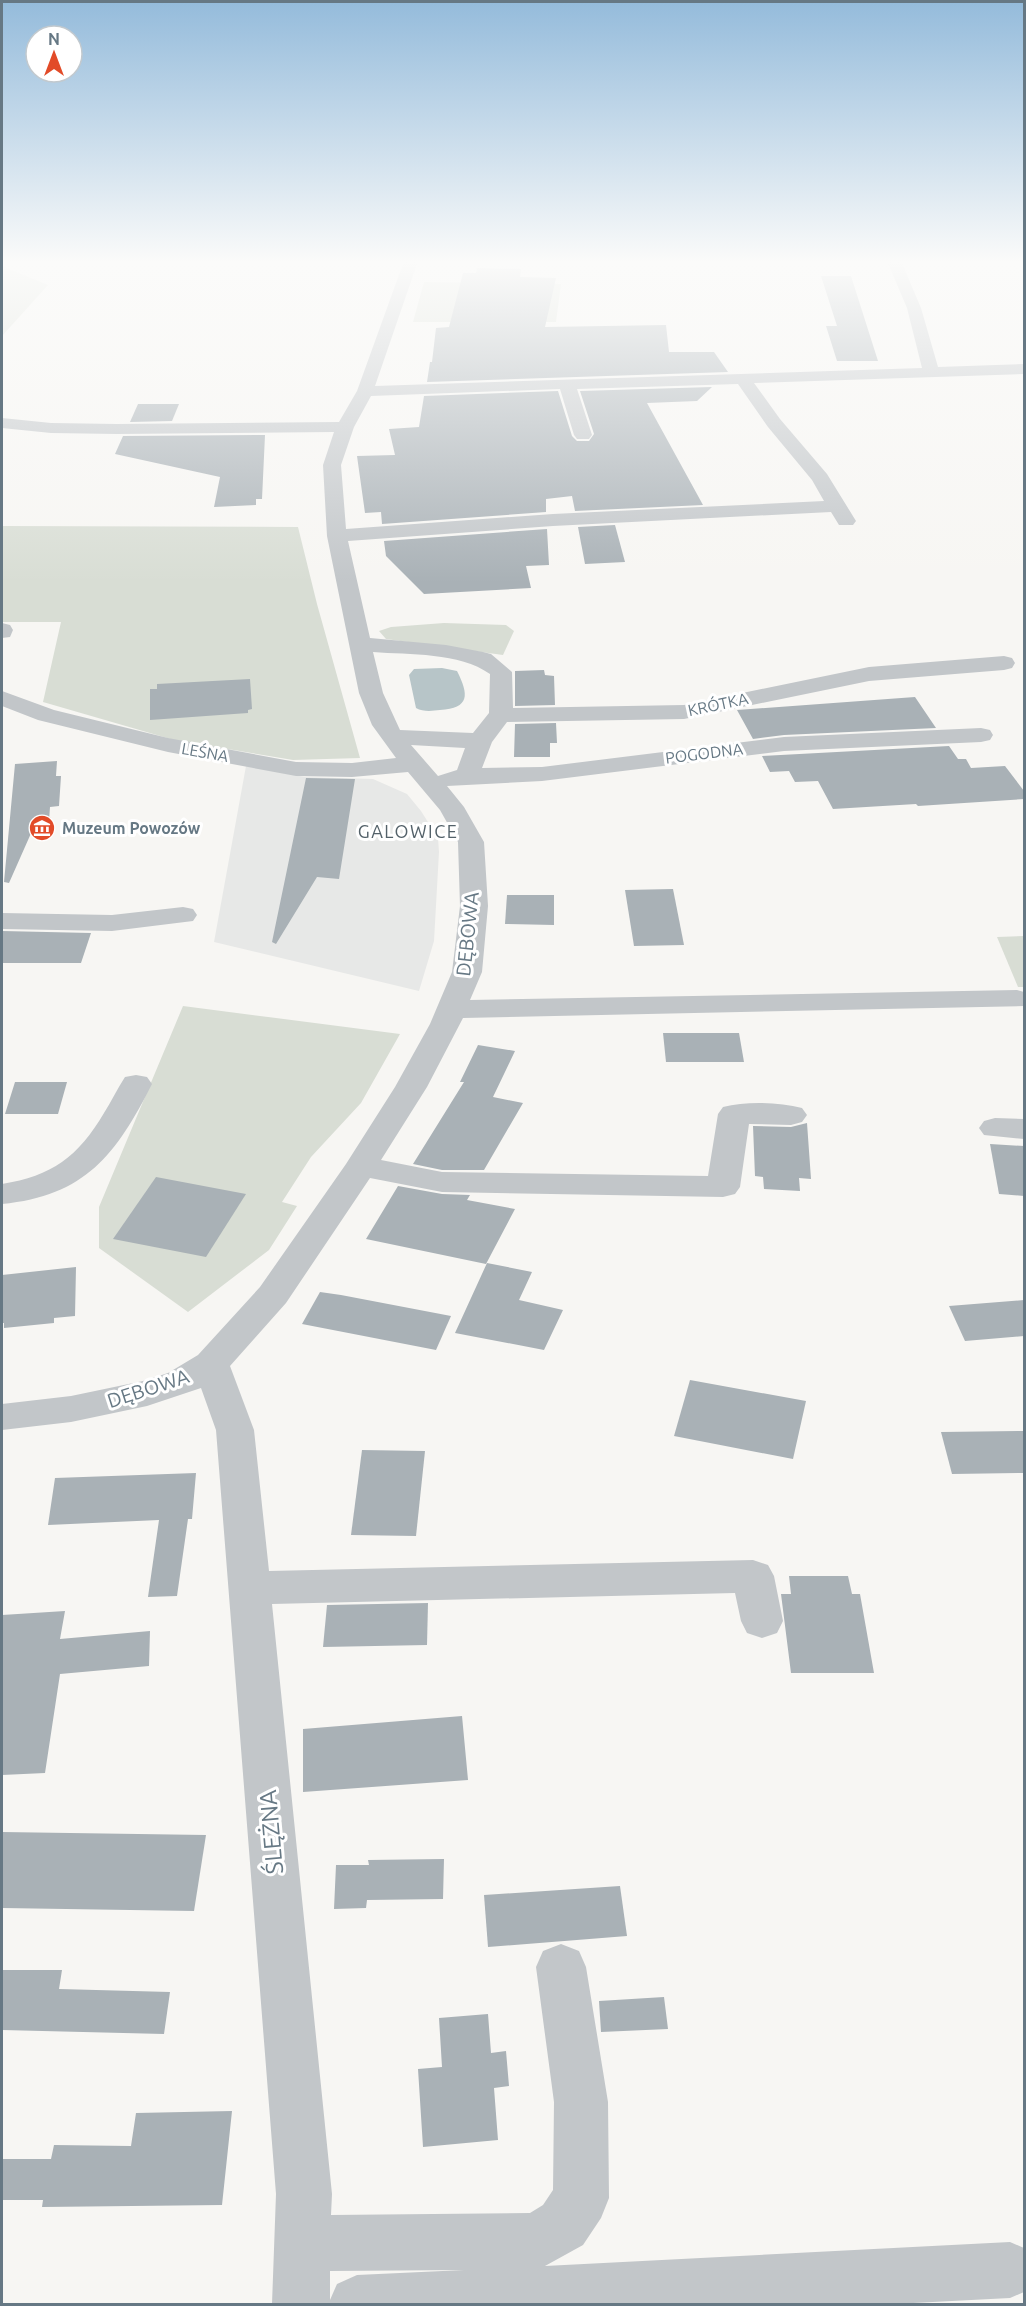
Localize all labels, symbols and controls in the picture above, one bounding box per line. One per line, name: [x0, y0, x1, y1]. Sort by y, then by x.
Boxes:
north arrow: [24, 24, 84, 84]
text: N: [48, 30, 60, 48]
street label: KRÓTKA: [686, 688, 750, 719]
street label: LEŚNA: [180, 738, 231, 765]
street label: POGODNA: [664, 739, 744, 767]
museum icon: Muzeum Powozów: [27, 813, 57, 843]
place label: Muzeum Powozów: [62, 819, 201, 837]
district label: GALOWICE: [358, 821, 458, 841]
street label: DĘBOWA: [451, 891, 483, 977]
street label: DĘBOWA: [104, 1364, 192, 1412]
street label: ŚLĘŻNA: [253, 1788, 288, 1875]

